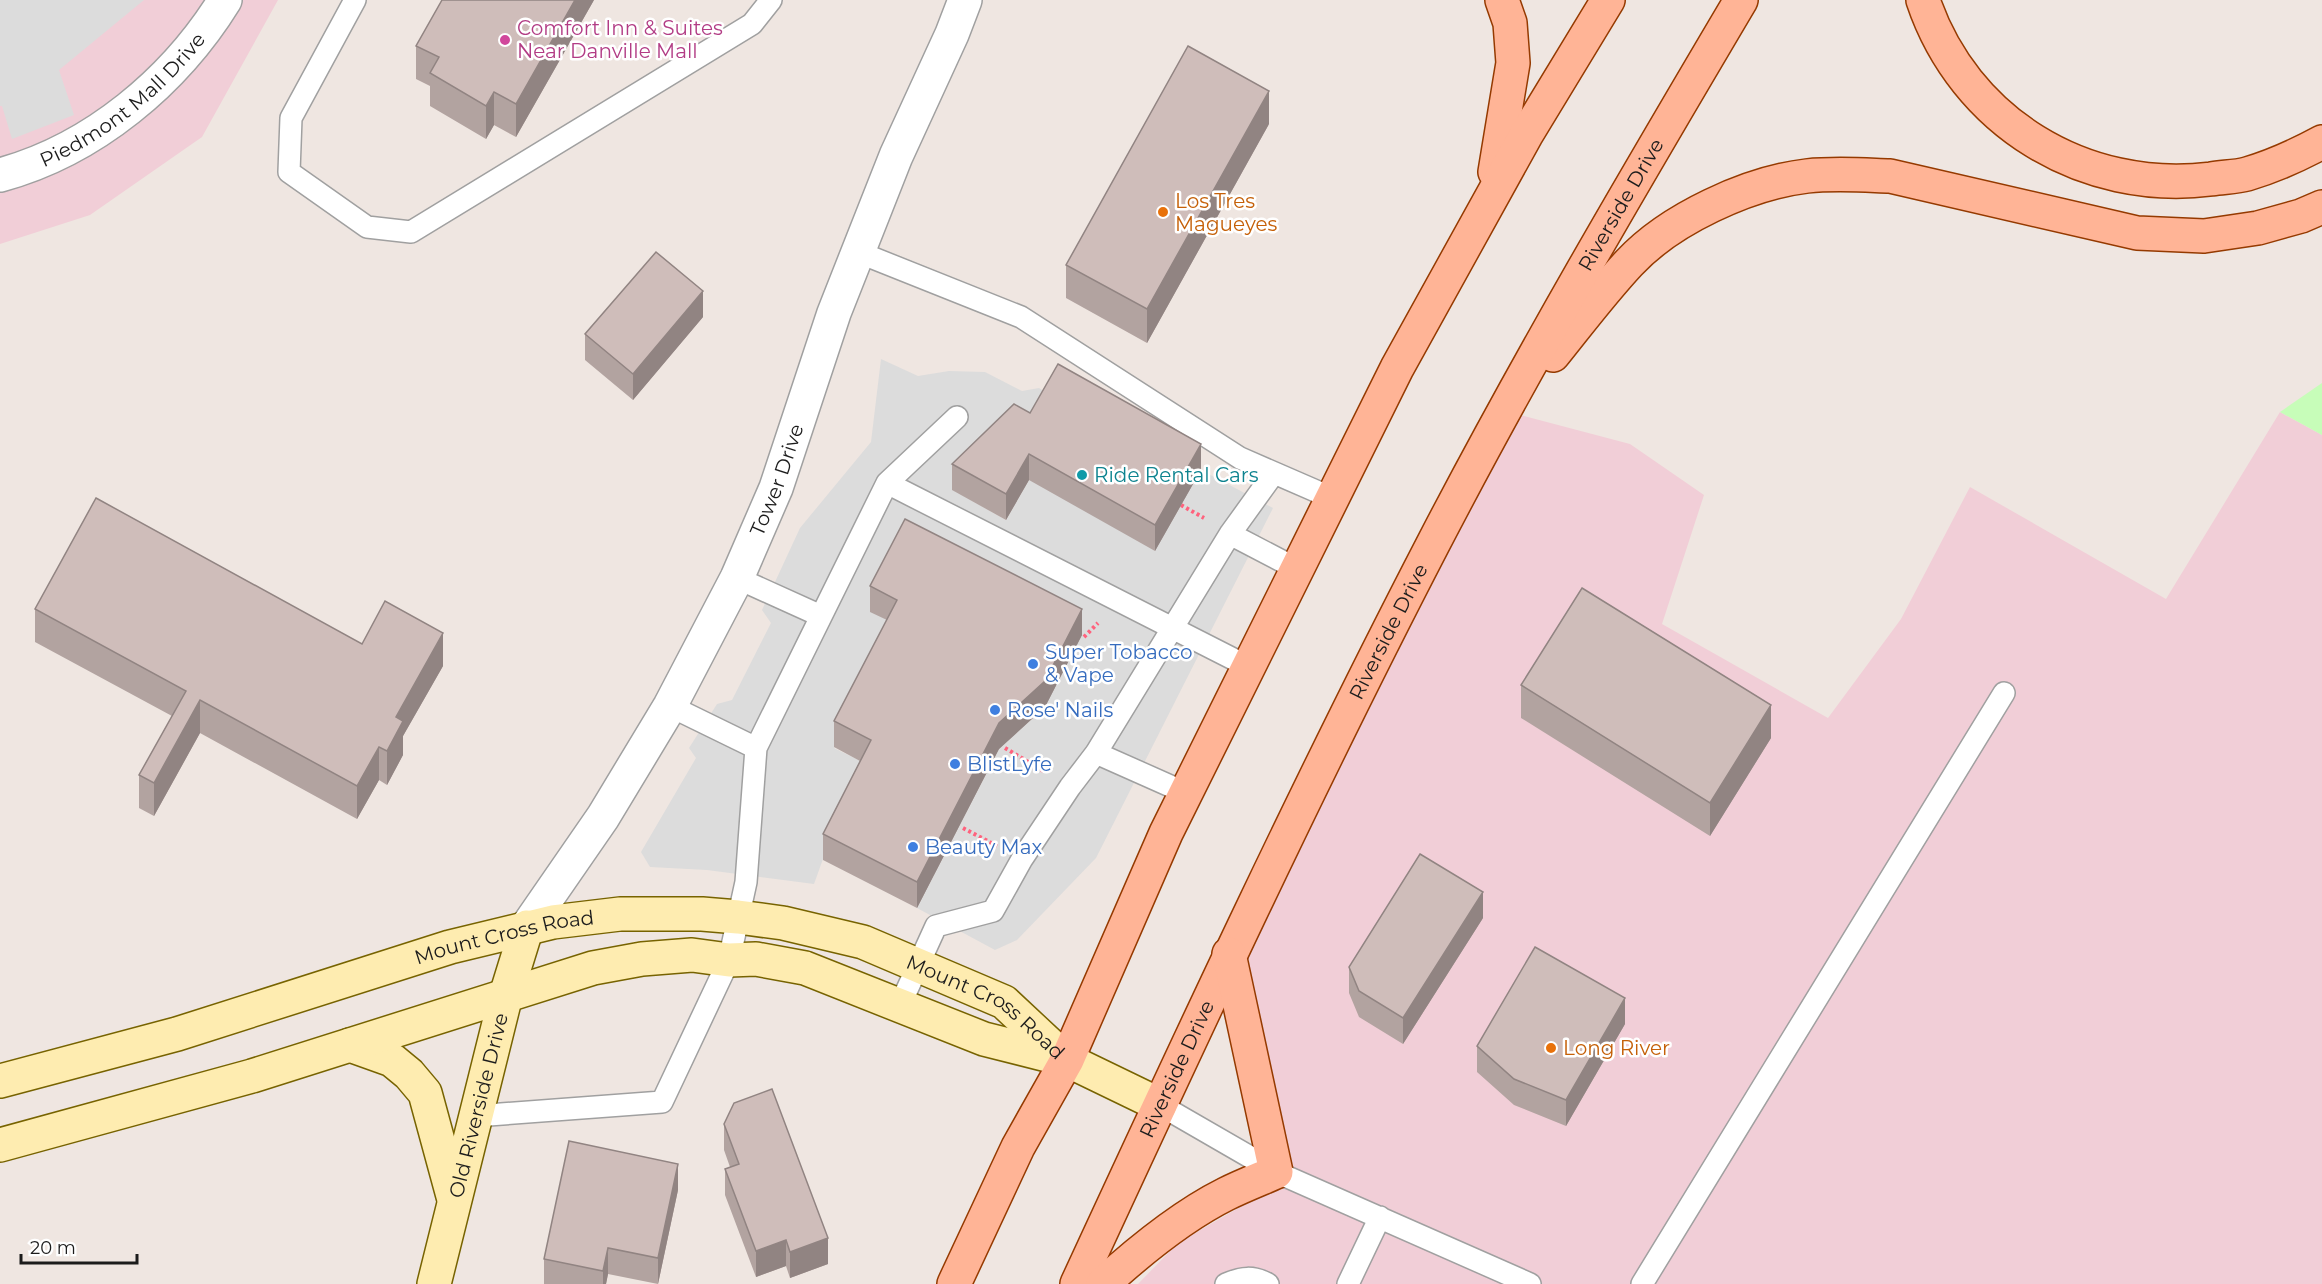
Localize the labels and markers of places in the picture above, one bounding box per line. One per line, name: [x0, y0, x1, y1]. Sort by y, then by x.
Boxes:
place label: Comfort Inn & Suites Near Danville Mall: [517, 16, 723, 63]
marker: Comfort Inn & Suites Near Danville Mall: [498, 33, 512, 47]
place label: Los Tres Magueyes: [1175, 189, 1278, 236]
marker: Los Tres Magueyes: [1156, 205, 1170, 219]
place label: Ride Rental Cars: [1094, 463, 1259, 487]
marker: Ride Rental Cars: [1075, 468, 1089, 482]
place label: Super Tobacco & Vape: [1045, 640, 1193, 687]
marker: Super Tobacco & Vape: [1026, 657, 1040, 671]
place label: Rose' Nails: [1007, 698, 1113, 722]
marker: Rose' Nails: [988, 703, 1002, 717]
place label: BlistLyfe: [967, 752, 1052, 776]
marker: BlistLyfe: [948, 757, 962, 771]
place label: Beauty Max: [925, 835, 1042, 859]
marker: Beauty Max: [906, 840, 920, 854]
place label: Long River: [1563, 1036, 1670, 1060]
marker: Long River: [1544, 1041, 1558, 1055]

